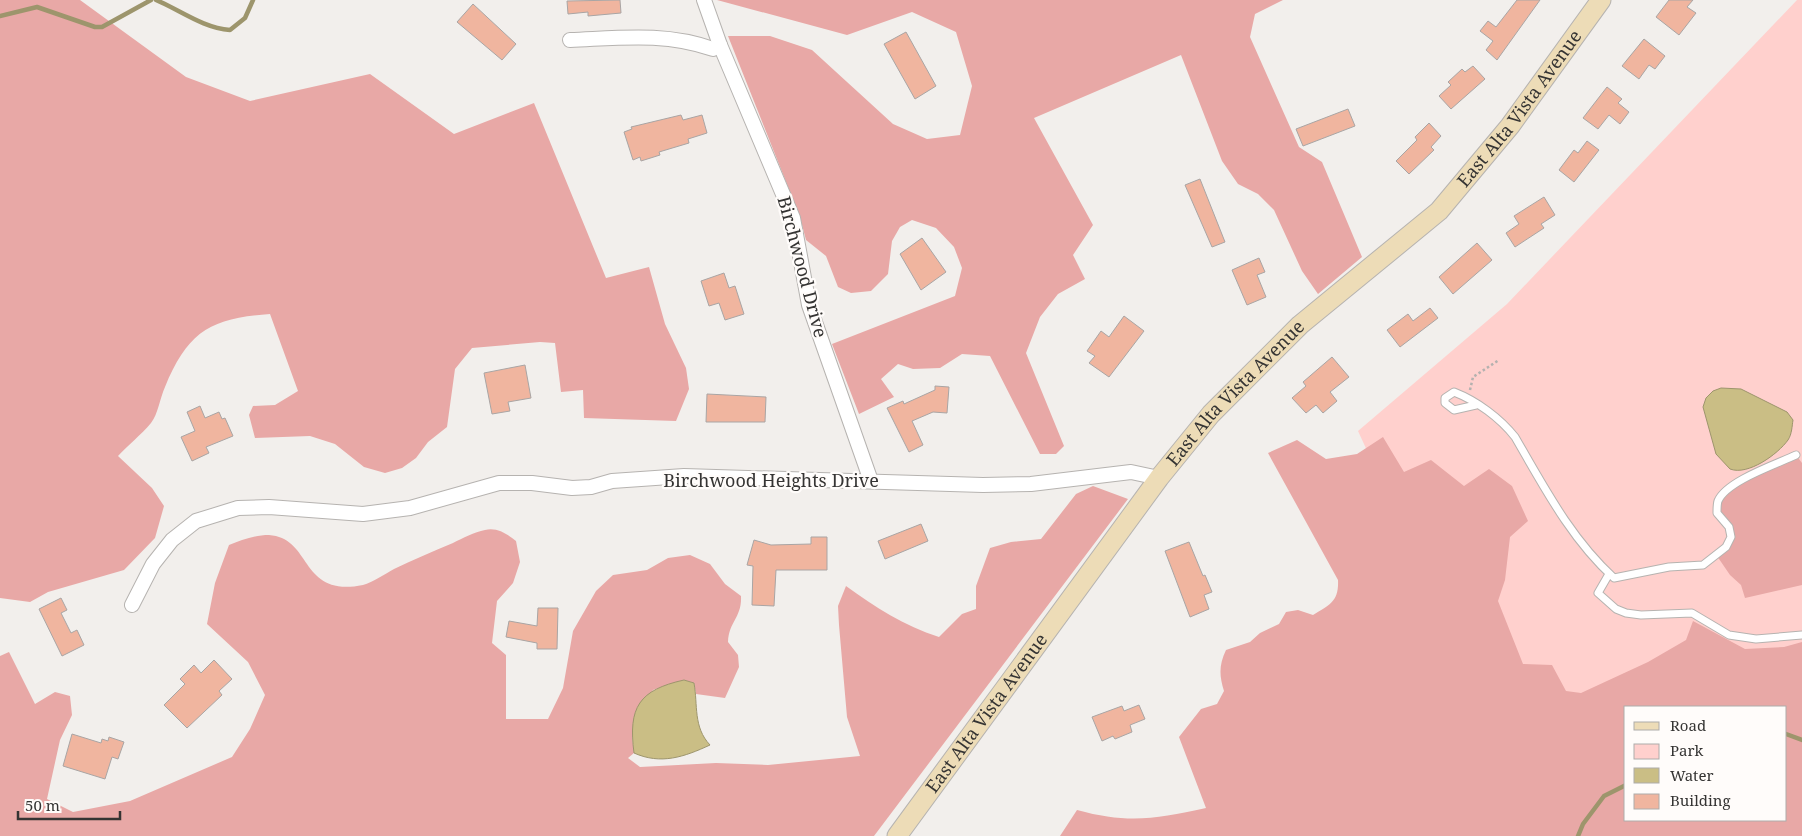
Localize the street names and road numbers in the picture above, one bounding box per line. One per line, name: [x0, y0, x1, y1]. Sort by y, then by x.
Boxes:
street label: East Alta Vista Avenue: [1451, 25, 1586, 192]
street label: Birchwood Drive: [773, 193, 833, 340]
street label: East Alta Vista Avenue: [1161, 315, 1309, 471]
street label: Birchwood Heights Drive: [663, 468, 879, 492]
street label: East Alta Vista Avenue: [920, 628, 1052, 797]

